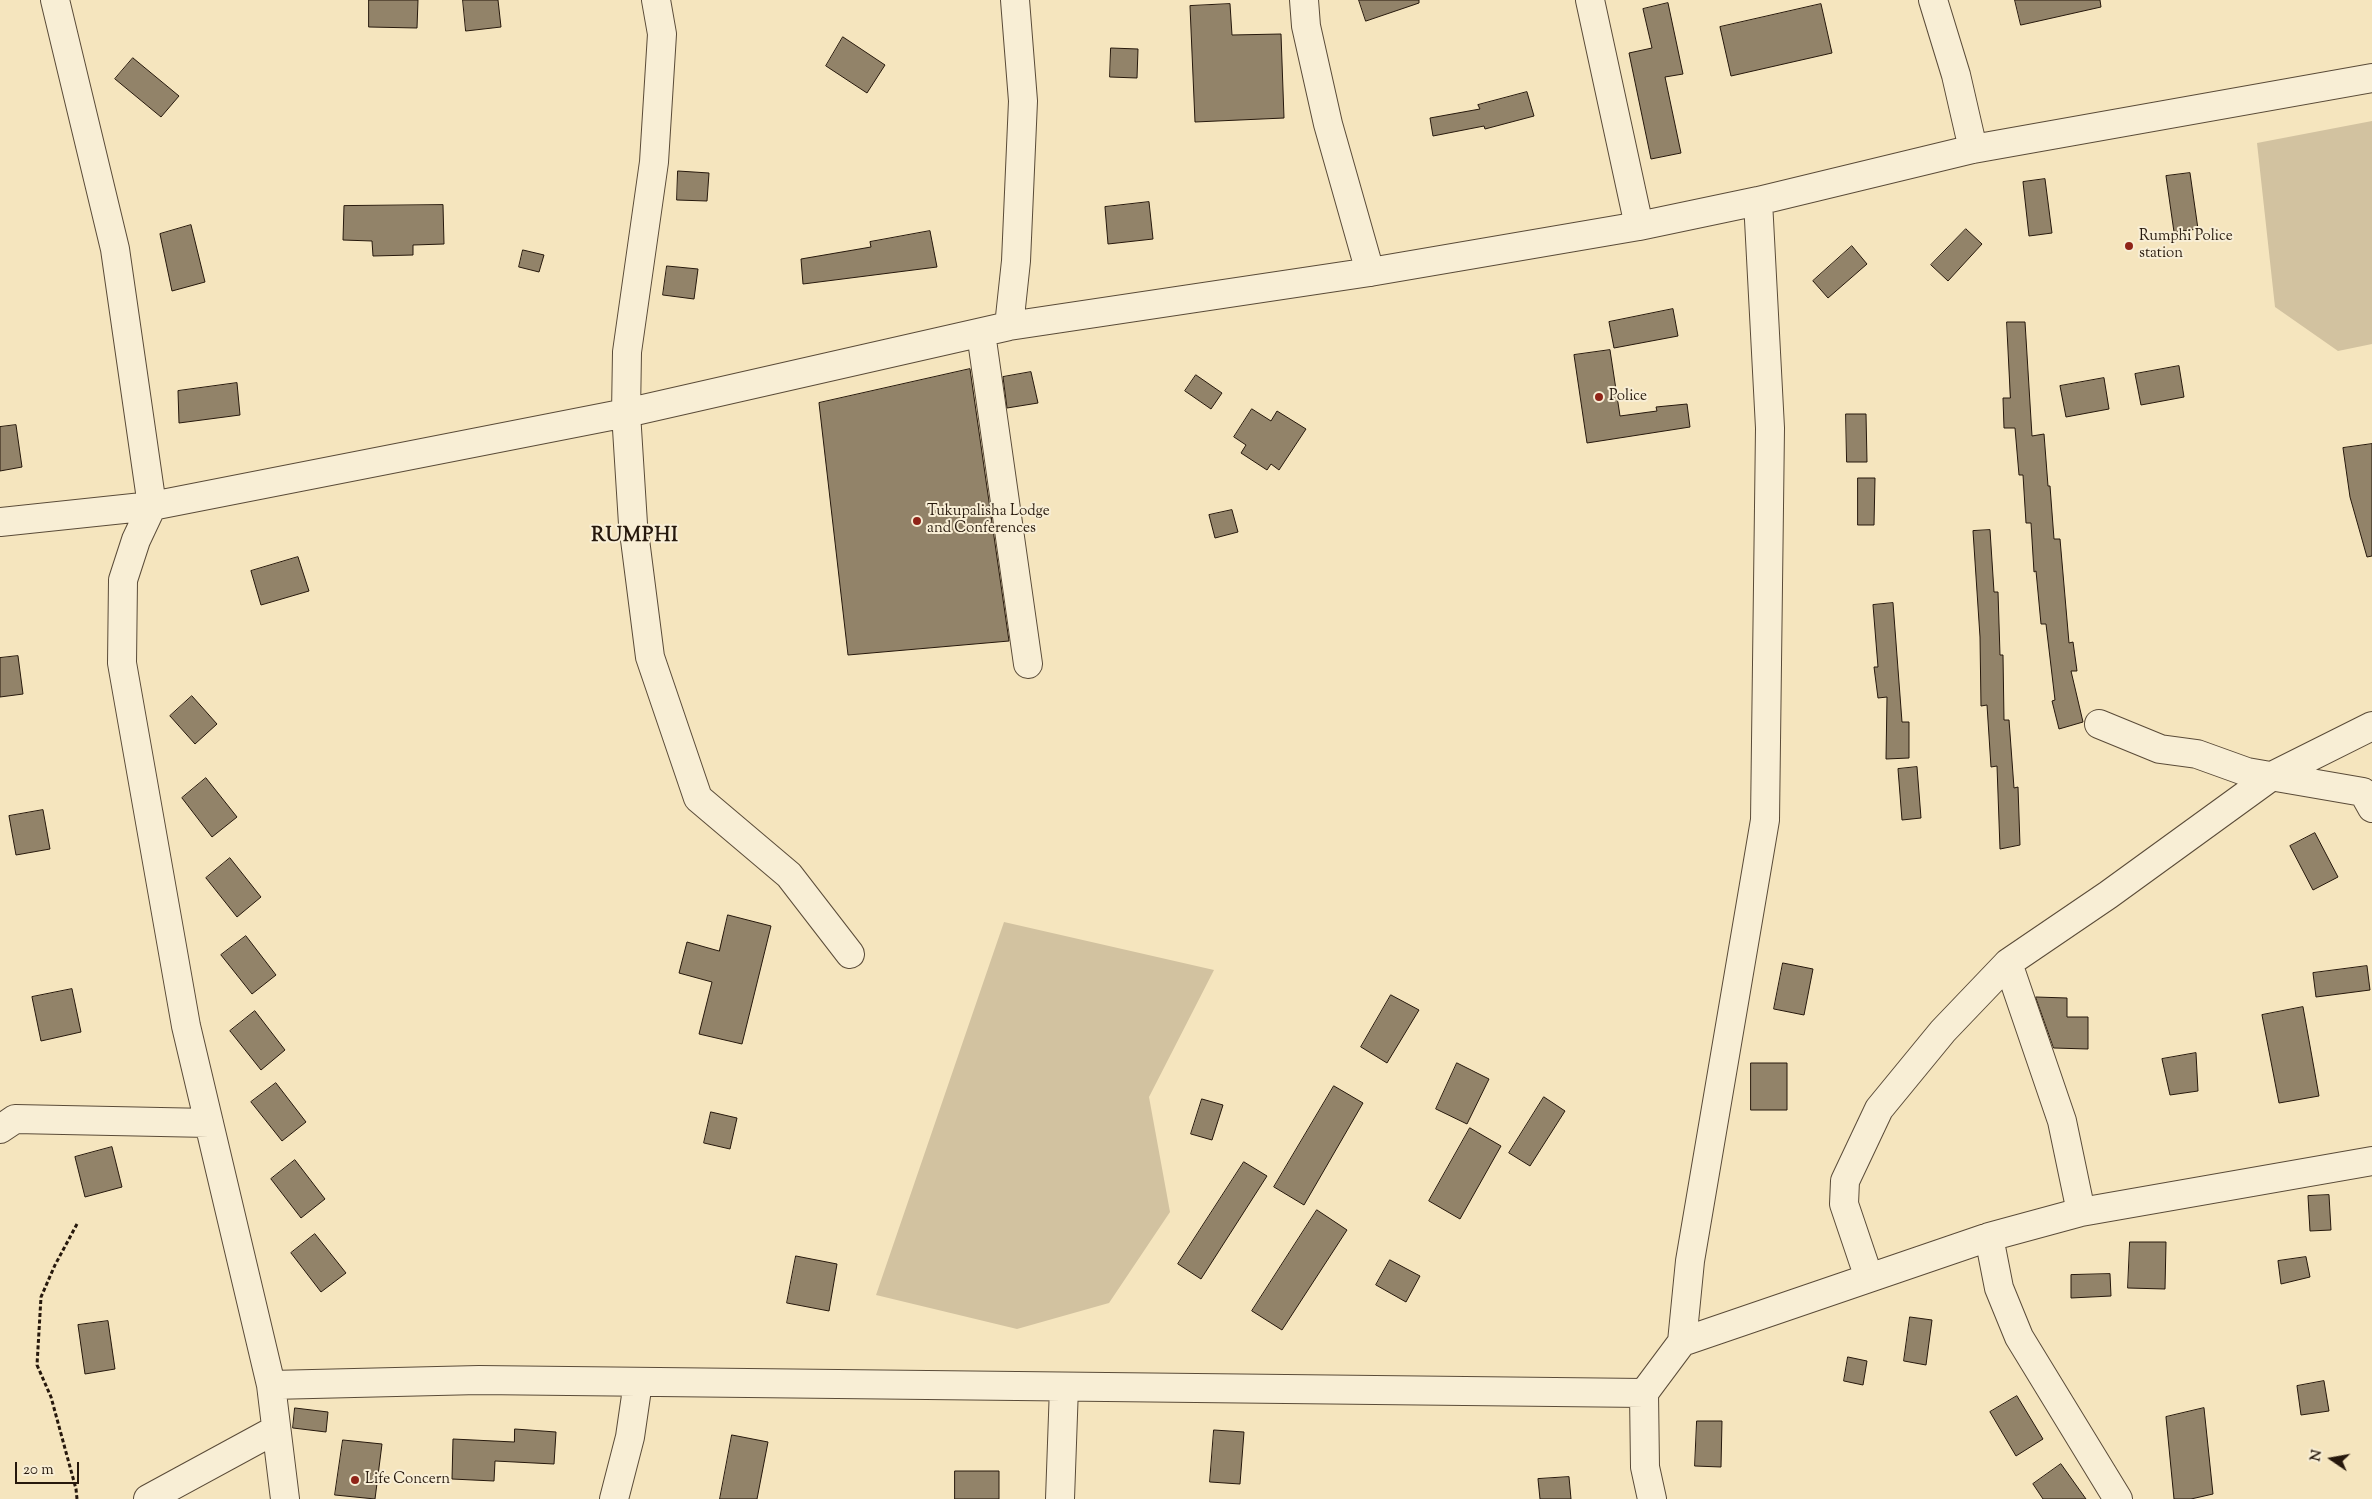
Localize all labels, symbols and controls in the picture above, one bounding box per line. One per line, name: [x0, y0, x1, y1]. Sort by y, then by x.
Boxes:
place label: Rumphi Police station: [2139, 228, 2233, 263]
marker: Rumphi Police station: [2123, 240, 2135, 252]
place label: Police: [1609, 388, 1647, 406]
marker: Police: [1593, 391, 1605, 403]
place label: Tukupalisha Lodge and Conferences: [927, 503, 1050, 538]
marker: Tukupalisha Lodge and Conferences: [911, 515, 923, 527]
district label: RUMPHI: [590, 526, 680, 550]
north arrow: [2307, 1434, 2357, 1484]
text: N: [2306, 1448, 2328, 1463]
scale bar: [18, 1452, 81, 1484]
text: 20 m: [23, 1460, 54, 1481]
place label: Life Concern: [365, 1471, 450, 1489]
marker: Life Concern: [349, 1474, 361, 1486]

